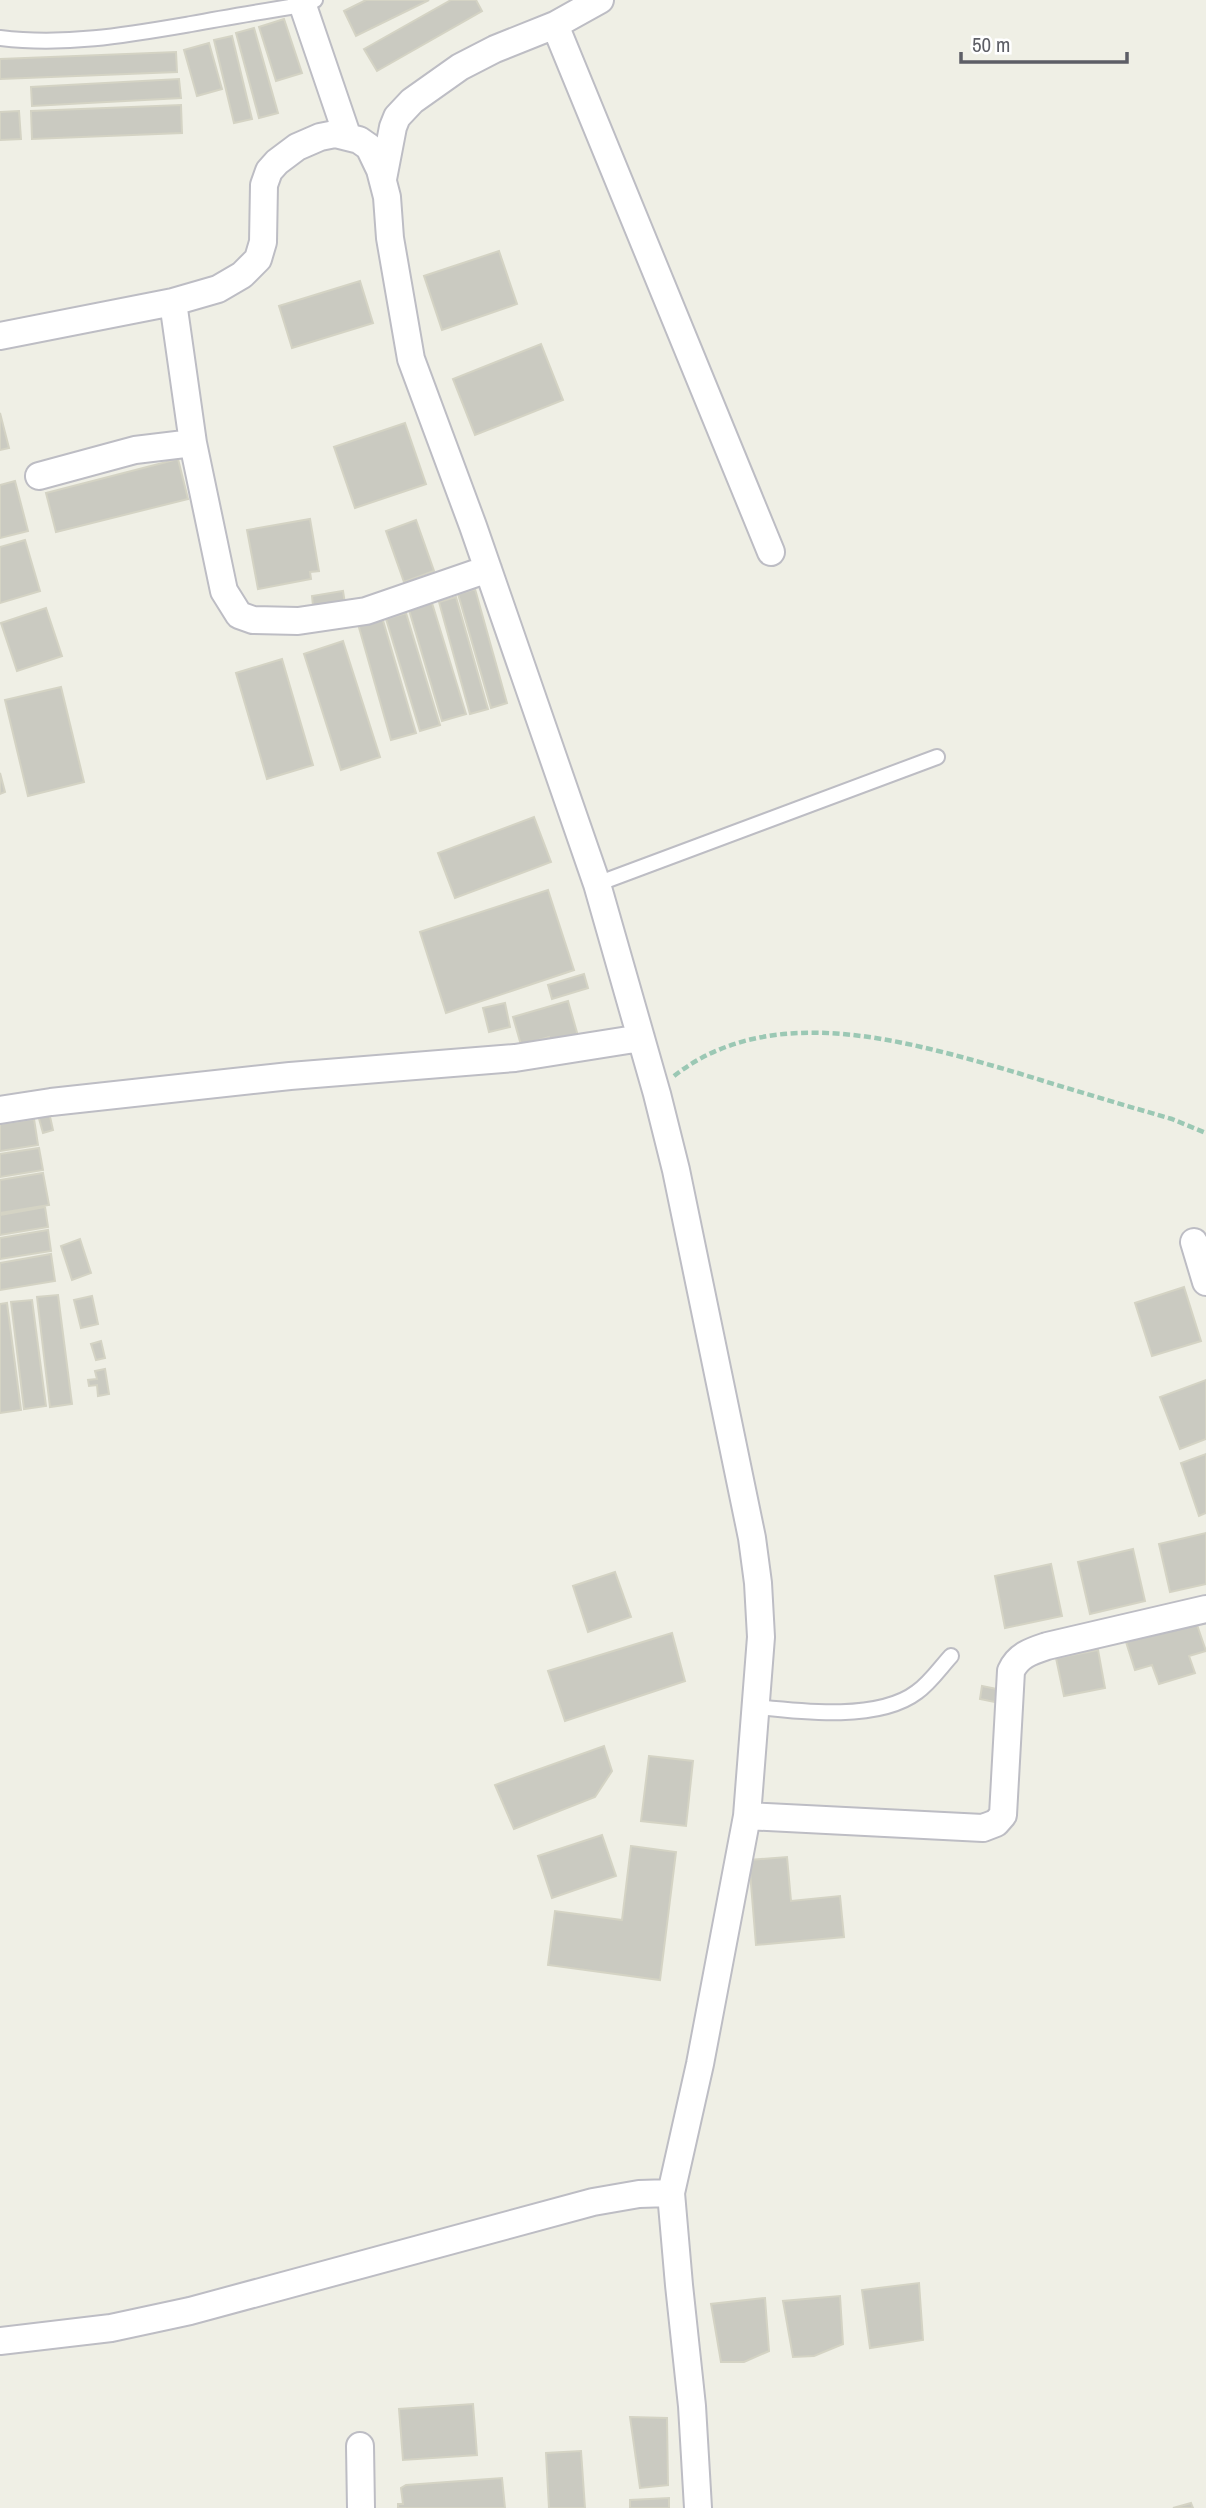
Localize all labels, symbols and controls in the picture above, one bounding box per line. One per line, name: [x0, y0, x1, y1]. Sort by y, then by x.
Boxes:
scale bar: [961, 21, 1127, 65]
text: 50 m: [972, 30, 1010, 59]

